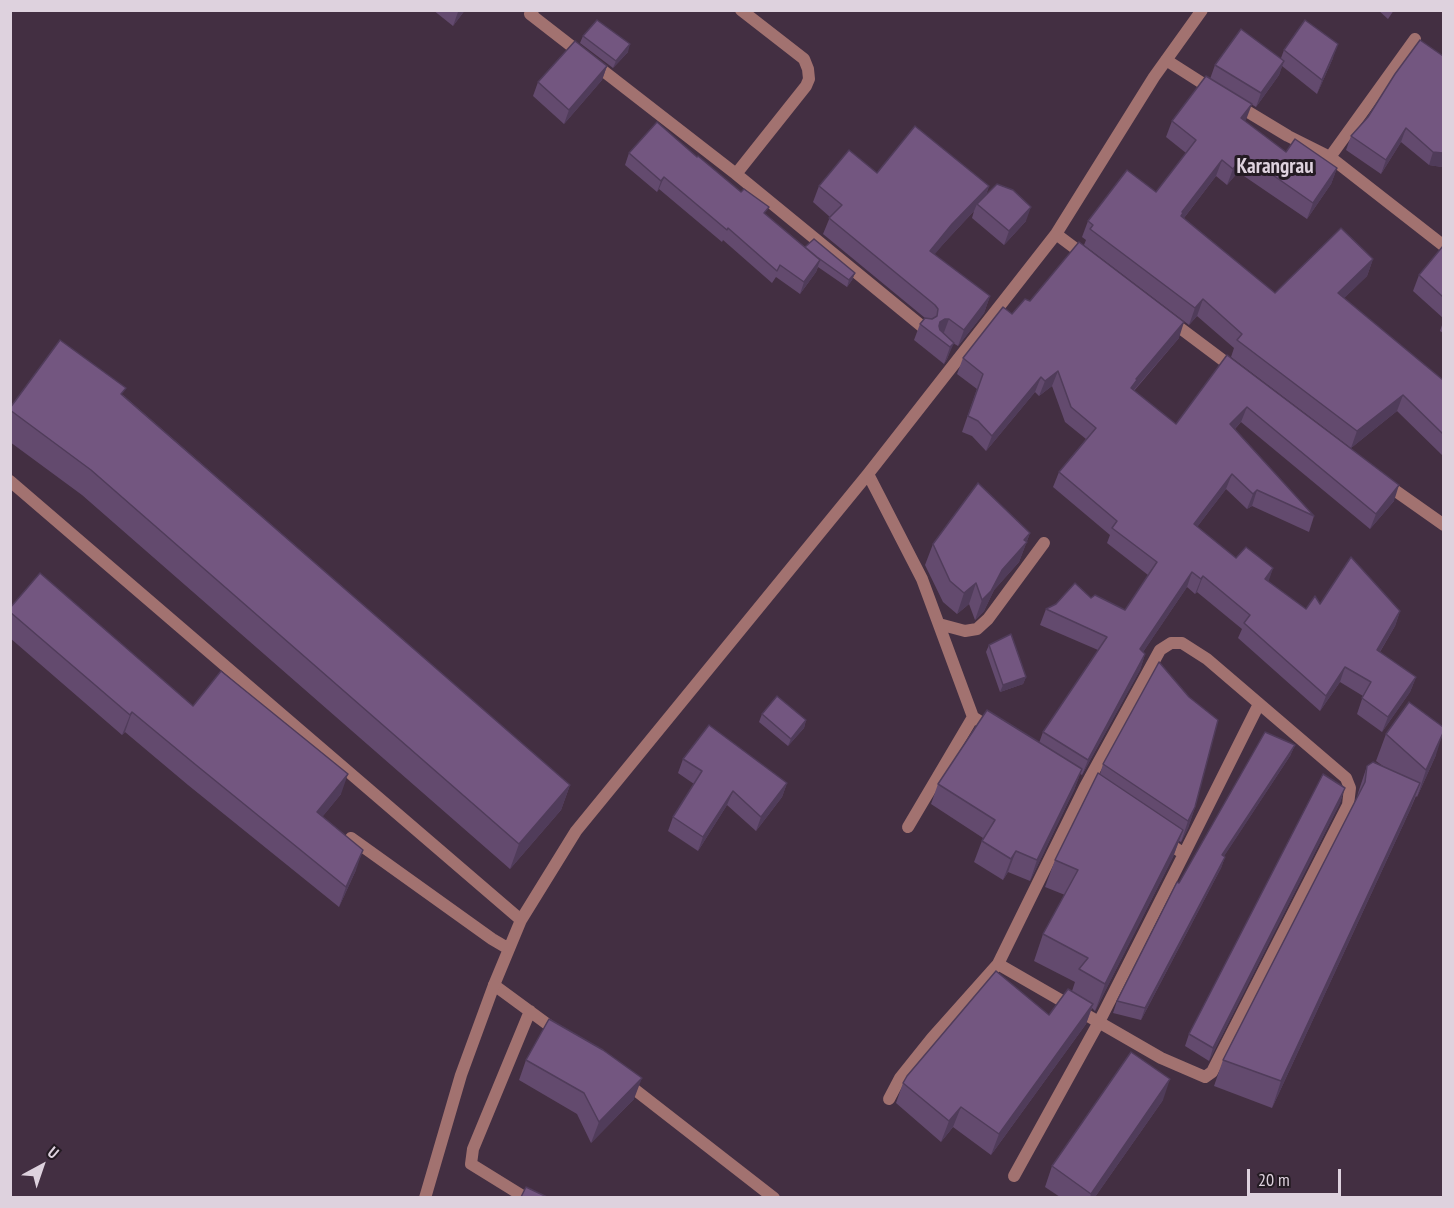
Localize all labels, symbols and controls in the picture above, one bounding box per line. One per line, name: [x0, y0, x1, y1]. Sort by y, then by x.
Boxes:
district label: Karangrau: [1236, 154, 1314, 180]
north arrow: [12, 1136, 72, 1196]
text: U: [44, 1142, 63, 1163]
scale bar: [1250, 1157, 1344, 1195]
text: 20 m: [1258, 1168, 1290, 1191]

